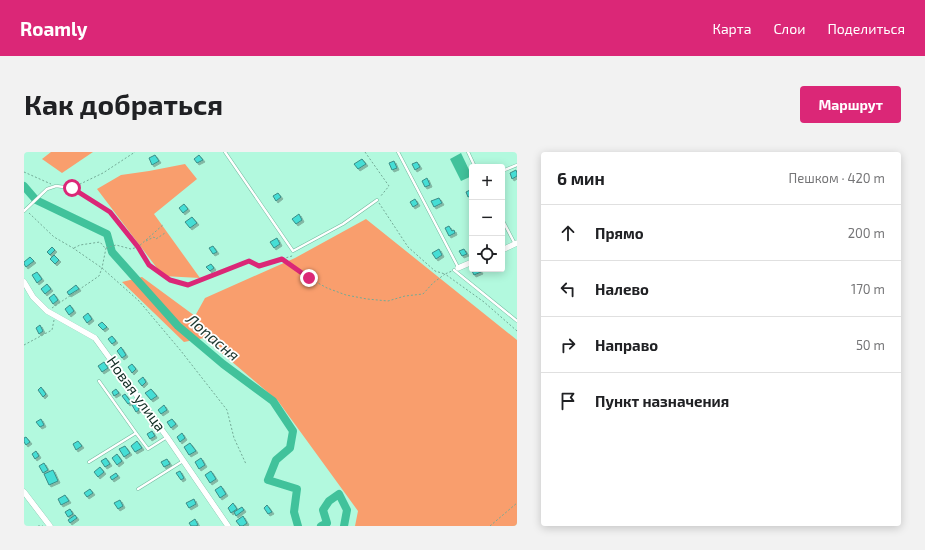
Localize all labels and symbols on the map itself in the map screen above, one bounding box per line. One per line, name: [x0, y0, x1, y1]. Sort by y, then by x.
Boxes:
route start: [63, 179, 81, 197]
route end: [300, 269, 318, 287]
water label: Лопасня: [182, 308, 244, 364]
street label: Новая улица: [103, 352, 170, 435]

